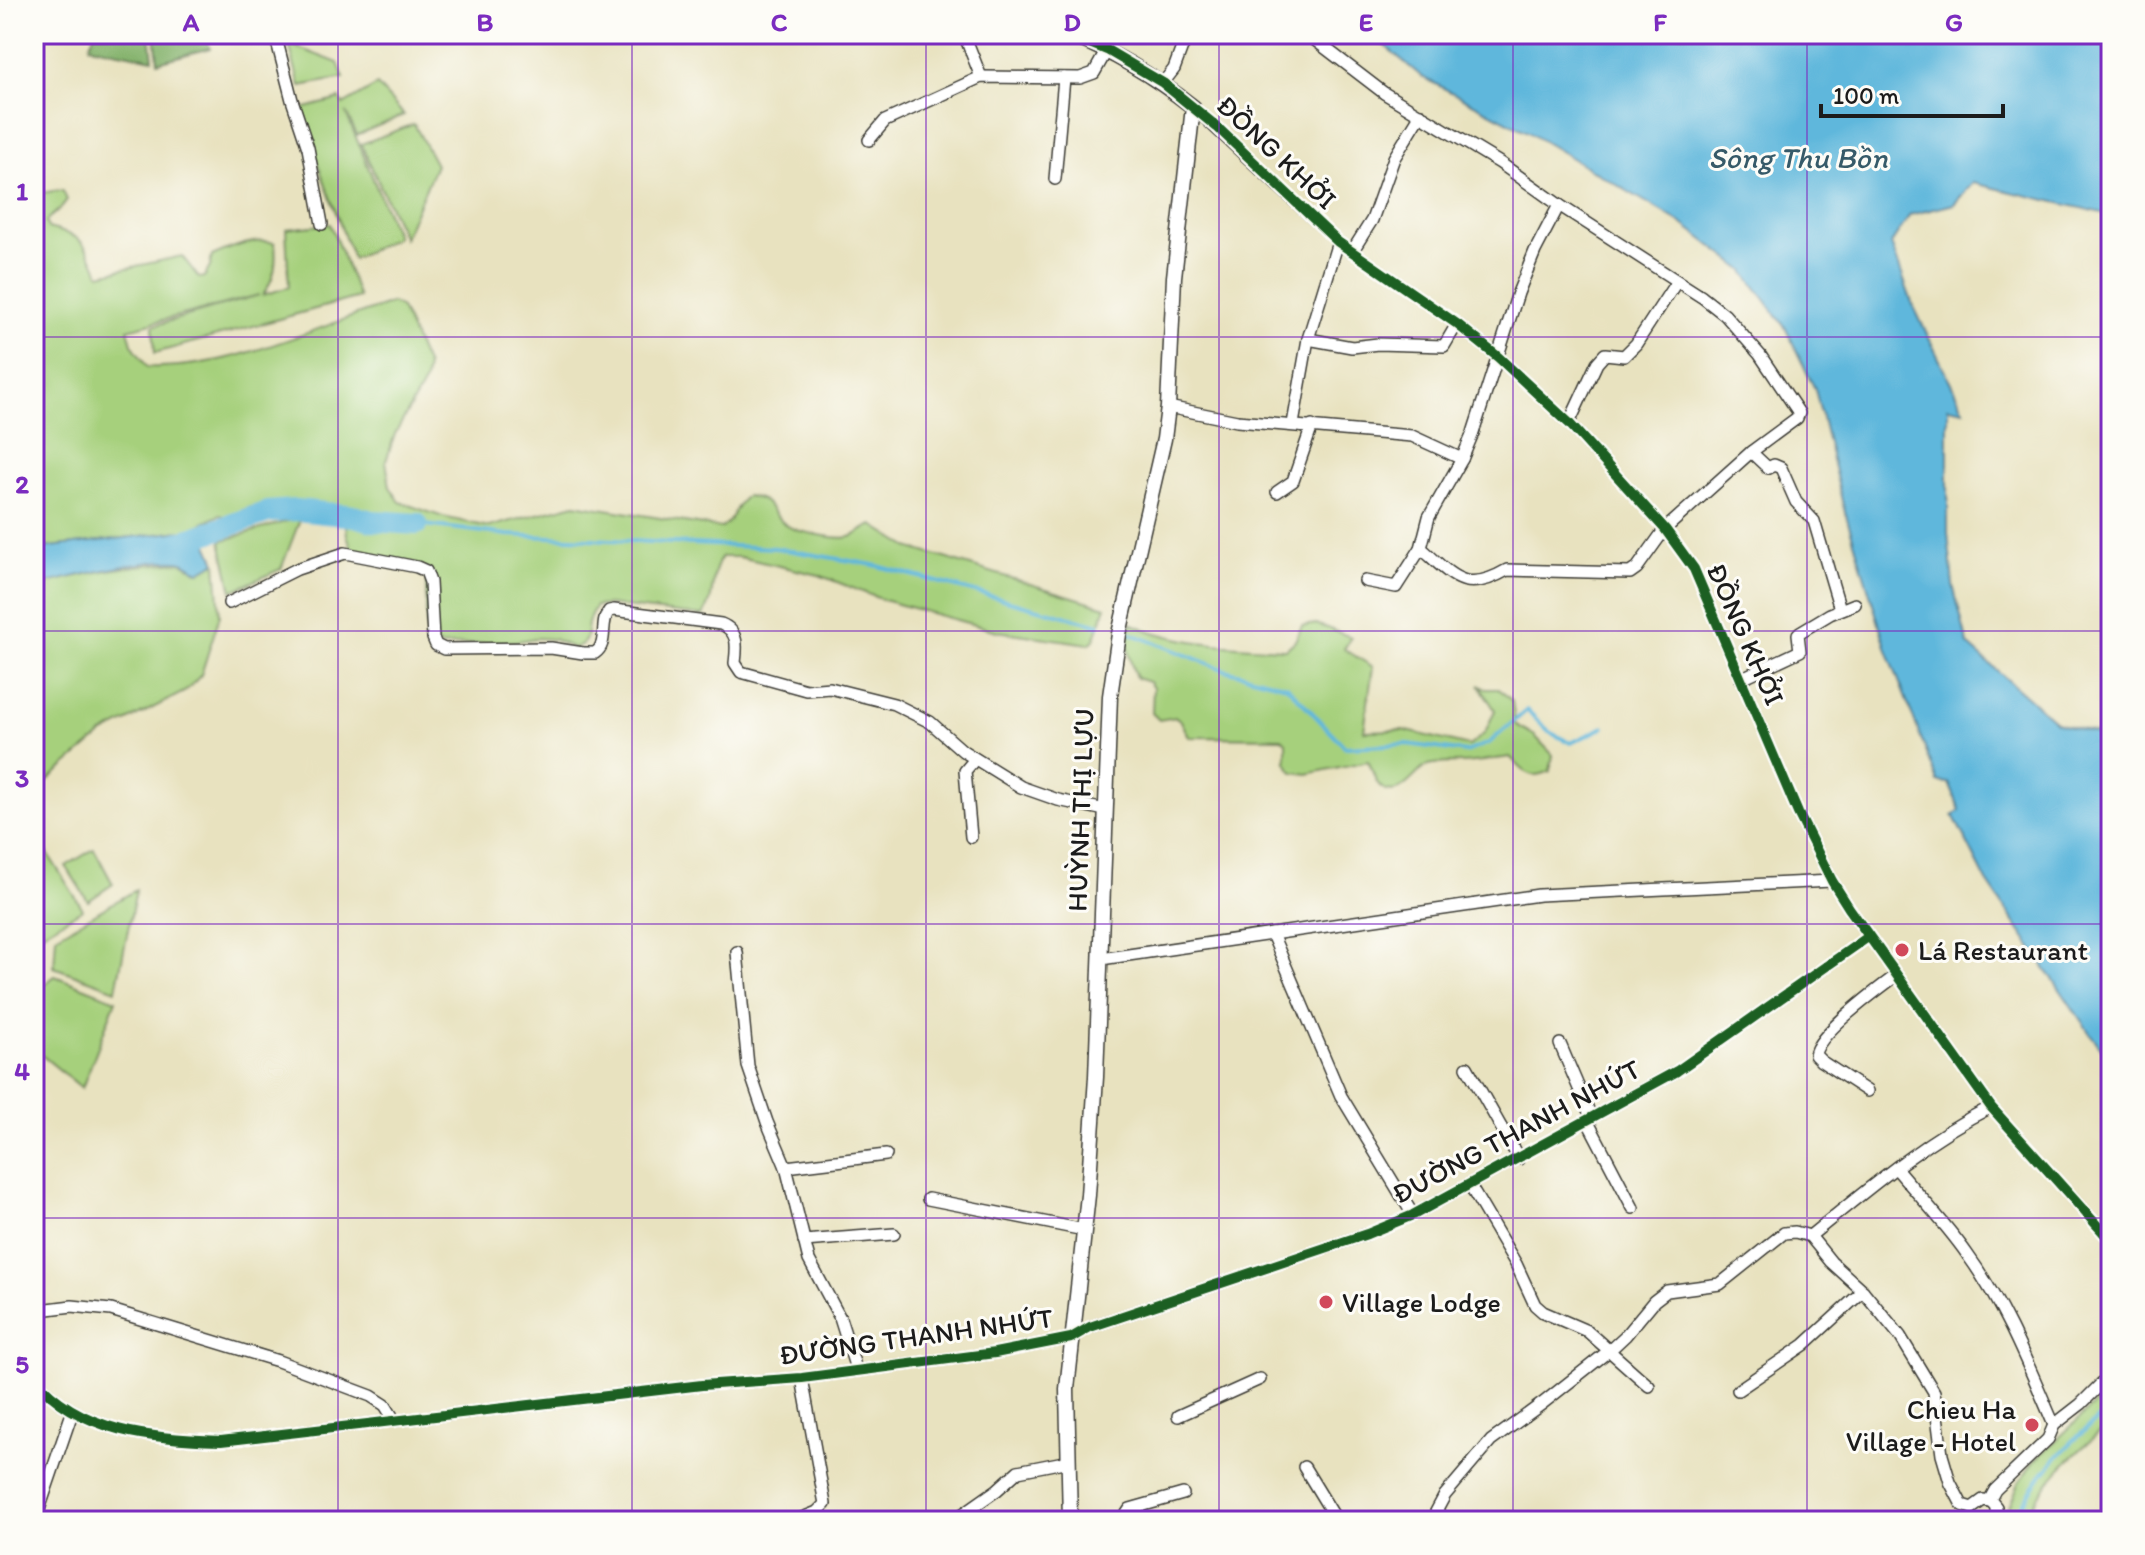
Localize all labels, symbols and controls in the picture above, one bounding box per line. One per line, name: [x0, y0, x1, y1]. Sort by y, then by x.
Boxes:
text: A: [182, 6, 200, 38]
text: B: [477, 6, 494, 38]
text: C: [771, 6, 788, 38]
text: D: [1063, 6, 1081, 38]
text: E: [1359, 6, 1373, 38]
text: F: [1653, 6, 1667, 38]
text: G: [1945, 6, 1963, 38]
scale bar: [1821, 68, 2003, 118]
text: 100 m: [1833, 81, 1899, 110]
street label: ĐỒNG KHỞI: [1210, 88, 1344, 216]
water label: Sông Thu Bồn: [1708, 139, 1888, 176]
text: 1: [16, 175, 28, 207]
text: 2: [15, 468, 29, 500]
street label: ĐỒNG KHỞI: [1700, 558, 1792, 710]
street label: HUỲNH THỊ LỰU: [1059, 708, 1101, 912]
text: 3: [15, 762, 29, 794]
place label: Lá Restaurant: [1918, 933, 2088, 967]
marker: Lá Restaurant: [1893, 941, 1911, 959]
street label: ĐƯỜNG THANH NHỨT: [1386, 1051, 1646, 1211]
text: 4: [14, 1055, 30, 1087]
place label: Village Lodge: [1342, 1285, 1501, 1319]
marker: Village Lodge: [1317, 1293, 1335, 1311]
street label: ĐƯỜNG THANH NHỨT: [777, 1300, 1055, 1372]
text: 5: [15, 1348, 29, 1380]
place label: Chieu Ha Village - Hotel: [1846, 1392, 2016, 1458]
marker: Chieu Ha Village - Hotel: [2023, 1416, 2041, 1434]

